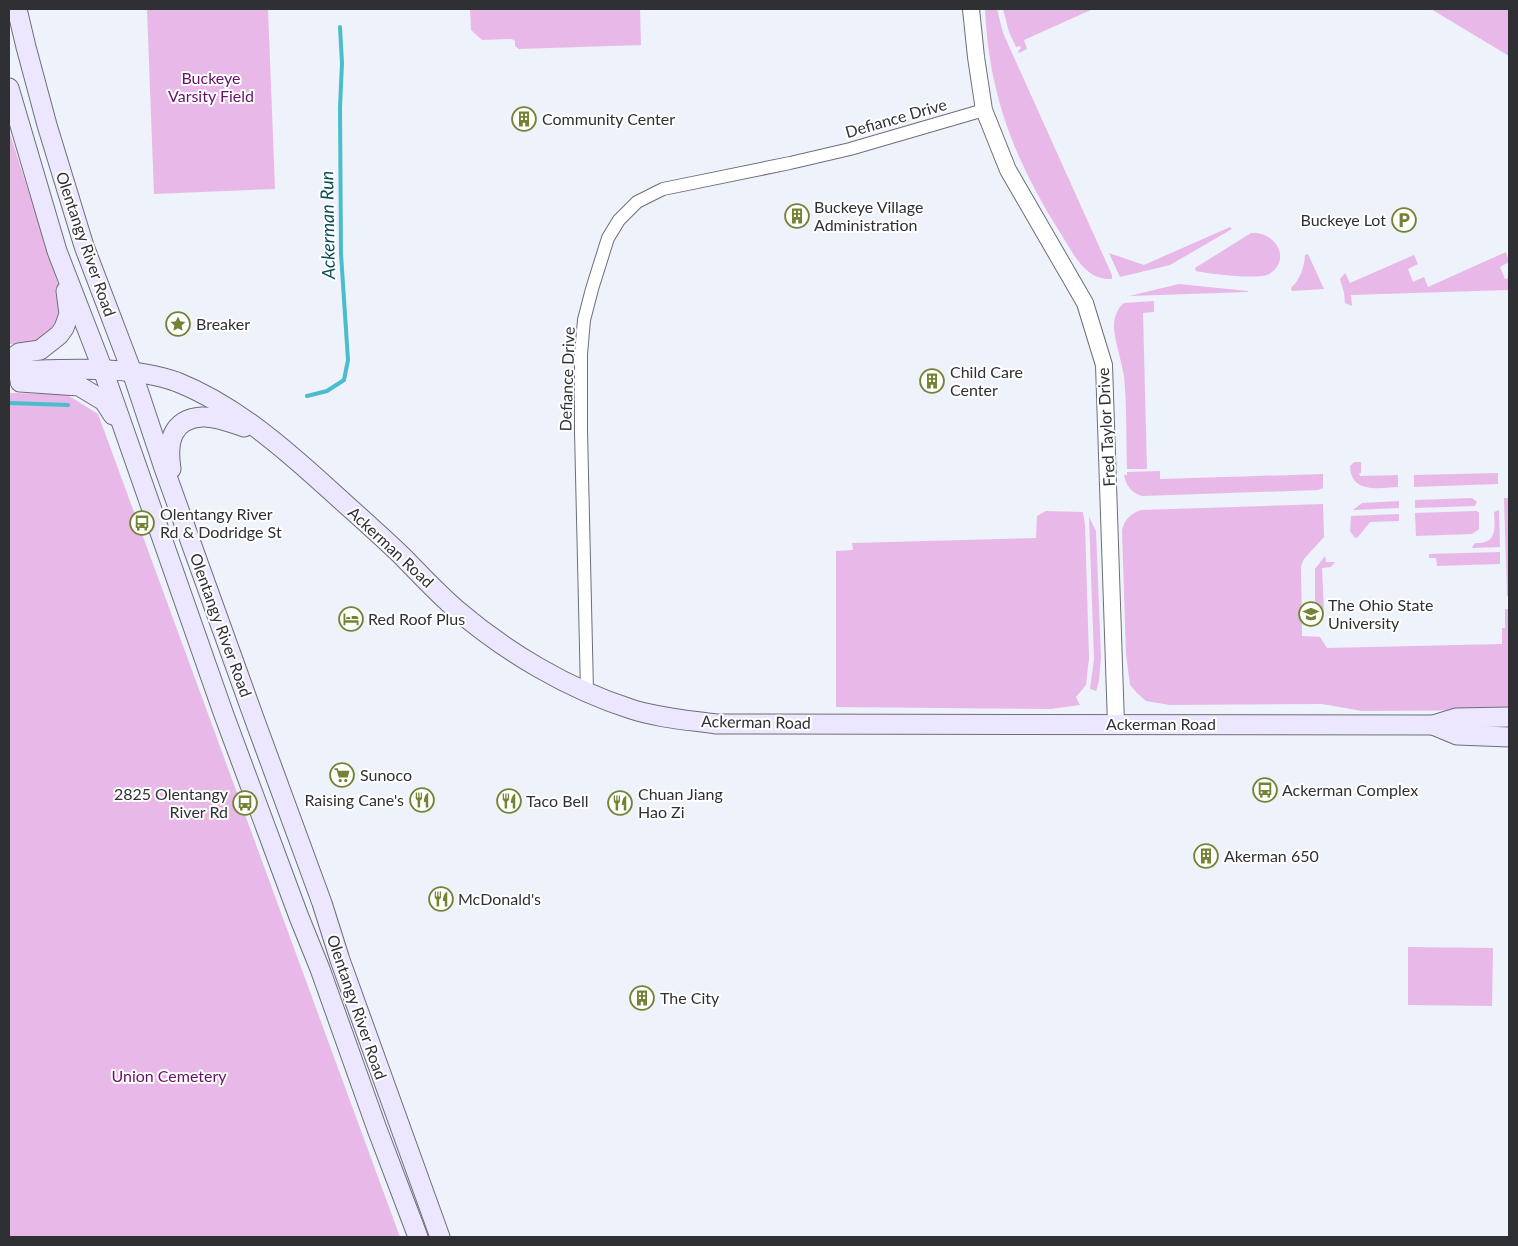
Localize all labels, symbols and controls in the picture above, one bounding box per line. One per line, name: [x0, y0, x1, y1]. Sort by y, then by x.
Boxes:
park label: Buckeye Varsity Field: [168, 68, 254, 105]
street label: Defiance Drive: [843, 94, 949, 141]
building icon: Community Center: [511, 106, 537, 132]
place label: Community Center: [542, 109, 675, 128]
street label: Olentangy River Road: [53, 169, 120, 319]
water label: Ackerman Run: [315, 171, 339, 280]
place label: Buckeye Village Administration: [814, 197, 923, 234]
building icon: Buckeye Village Administration: [784, 203, 810, 229]
parking icon: Buckeye Lot: [1391, 207, 1417, 233]
place label: Buckeye Lot: [1300, 210, 1386, 229]
place icon: Breaker: [165, 311, 191, 337]
place label: Breaker: [196, 314, 250, 333]
street label: Defiance Drive: [555, 326, 578, 432]
place label: Child Care Center: [950, 362, 1023, 399]
street label: Fred Taylor Drive: [1093, 367, 1118, 487]
building icon: Child Care Center: [919, 368, 945, 394]
street label: Ackerman Road: [345, 502, 438, 591]
place label: Olentangy River Rd & Dodridge St: [160, 504, 282, 541]
bus stop icon: Olentangy River Rd & Dodridge St: [129, 510, 155, 536]
street label: Olentangy River Road: [187, 550, 256, 699]
place label: The Ohio State University: [1328, 595, 1433, 632]
school or university icon: The Ohio State University: [1298, 601, 1324, 627]
hotel icon: Red Roof Plus: [338, 606, 364, 632]
place label: Red Roof Plus: [368, 609, 465, 628]
street label: Ackerman Road: [701, 711, 811, 732]
street label: Ackerman Road: [1106, 714, 1216, 733]
supermarket icon: Sunoco: [329, 762, 355, 788]
place label: Sunoco: [360, 765, 412, 784]
bus stop icon: Ackerman Complex: [1252, 777, 1278, 803]
place label: Ackerman Complex: [1282, 780, 1418, 799]
place label: 2825 Olentangy River Rd: [114, 784, 229, 821]
place label: Chuan Jiang Hao Zi: [638, 784, 723, 821]
restaurant icon: Raising Cane's: [409, 787, 435, 813]
restaurant icon: Taco Bell: [496, 788, 522, 814]
bus stop icon: 2825 Olentangy River Rd: [232, 790, 258, 816]
place label: Raising Cane's: [304, 790, 404, 809]
restaurant icon: Chuan Jiang Hao Zi: [607, 790, 633, 816]
place label: Taco Bell: [526, 791, 588, 810]
building icon: Akerman 650: [1193, 843, 1219, 869]
place label: Akerman 650: [1224, 846, 1319, 865]
restaurant icon: McDonald's: [428, 886, 454, 912]
place label: McDonald's: [458, 889, 541, 908]
street label: Olentangy River Road: [324, 932, 391, 1082]
building icon: The City: [629, 985, 655, 1011]
place label: The City: [660, 988, 720, 1007]
park label: Union Cemetery: [111, 1066, 227, 1085]

